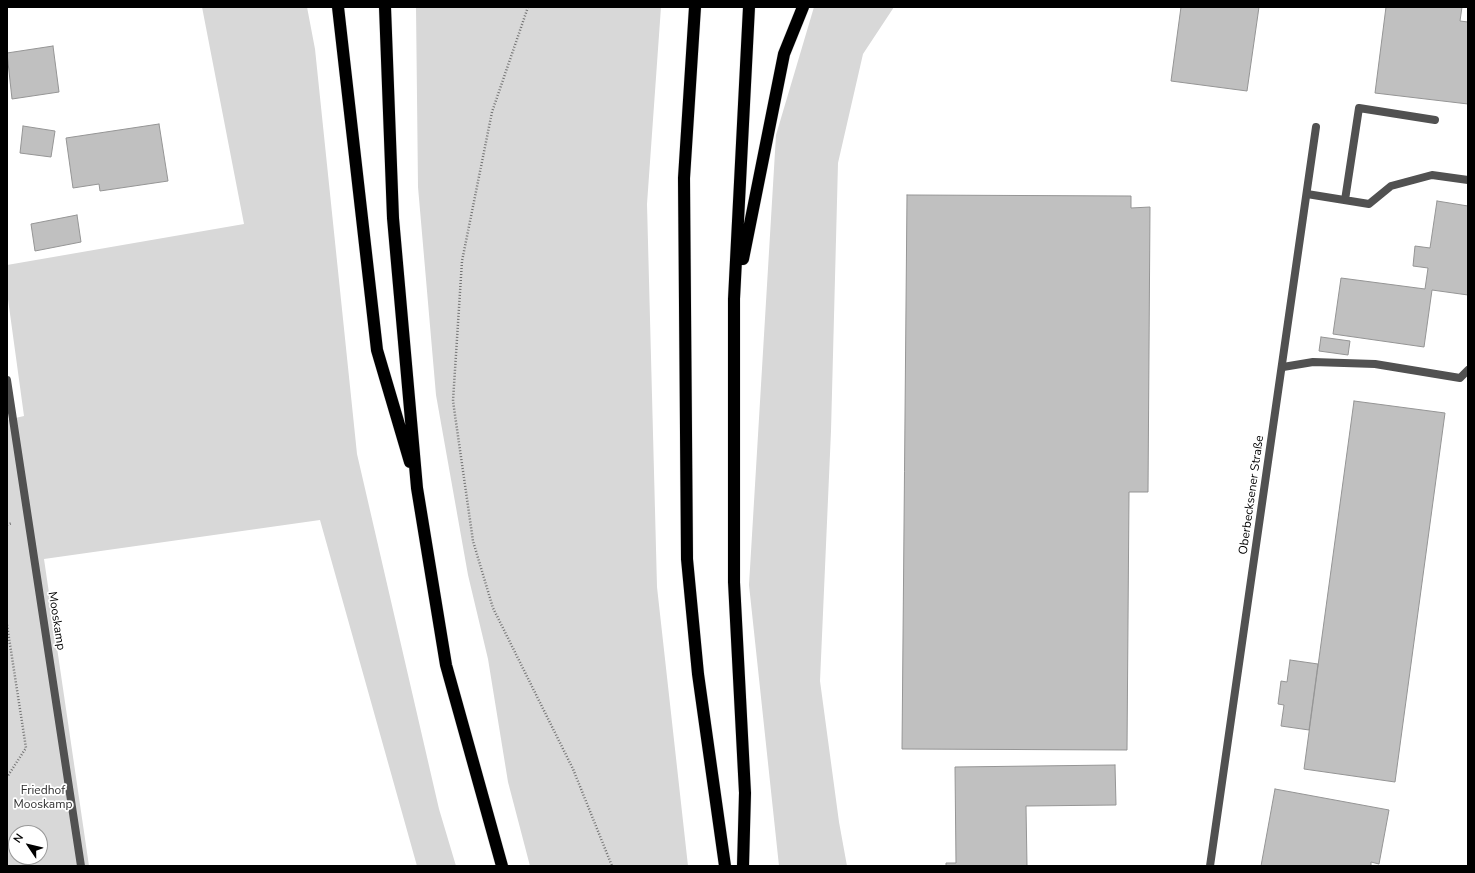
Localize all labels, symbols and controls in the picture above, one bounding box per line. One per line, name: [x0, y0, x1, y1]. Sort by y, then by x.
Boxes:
street label: Oberbecksener Straße: [1236, 434, 1268, 556]
street label: Mooskamp: [44, 591, 68, 651]
park label: Friedhof Mooskamp: [14, 784, 72, 812]
north arrow: [8, 825, 48, 865]
text: N: [10, 831, 27, 846]

